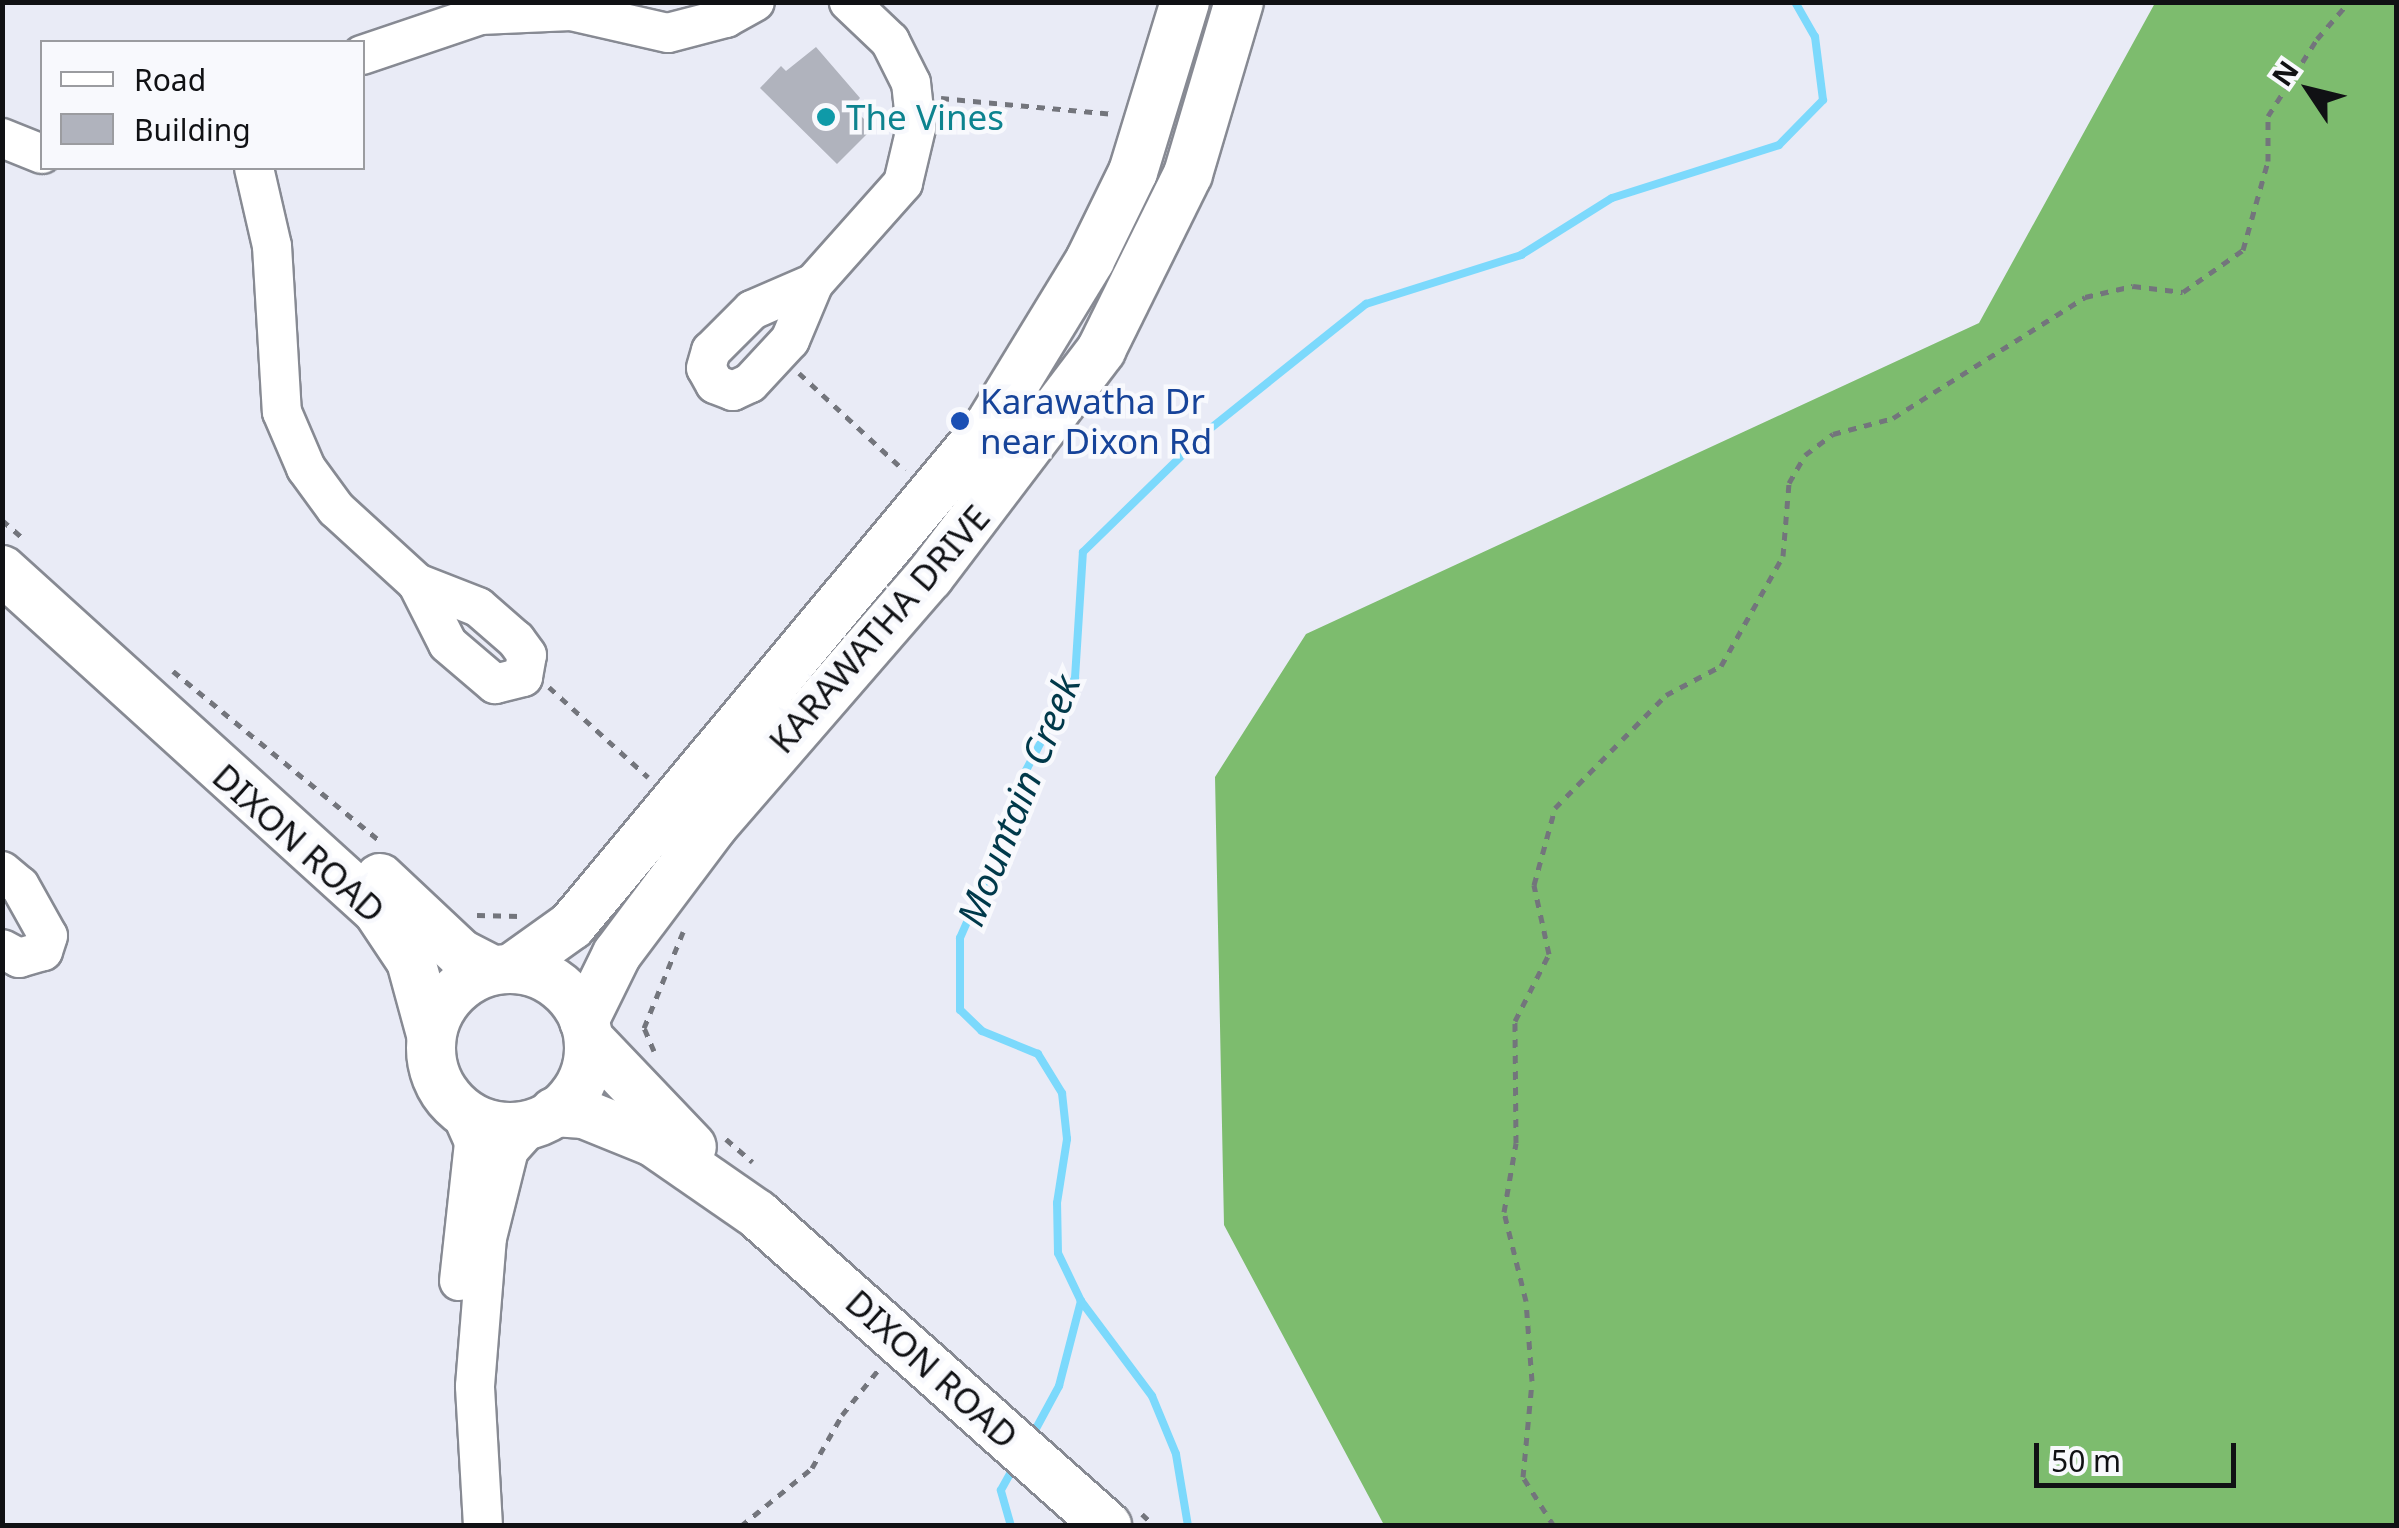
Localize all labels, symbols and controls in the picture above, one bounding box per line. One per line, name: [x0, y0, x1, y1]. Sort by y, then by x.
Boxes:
legend: [40, 40, 365, 170]
north arrow: [2259, 40, 2359, 140]
text: N: [2262, 53, 2307, 93]
text: Road: [134, 59, 206, 100]
place label: The Vines: [846, 96, 1004, 138]
marker: The Vines: [815, 106, 837, 128]
text: Building: [134, 109, 251, 150]
place label: Karawatha Dr near Dixon Rd: [980, 380, 1212, 462]
marker: Karawatha Dr near Dixon Rd: [949, 410, 971, 432]
street label: KARAWATHA DRIVE: [760, 497, 998, 761]
water label: Mountain Creek: [947, 668, 1089, 932]
street label: DIXON ROAD: [204, 755, 394, 931]
street label: DIXON ROAD: [837, 1281, 1027, 1457]
scale bar: [2039, 1423, 2242, 1485]
text: 50 m: [2051, 1440, 2121, 1481]

